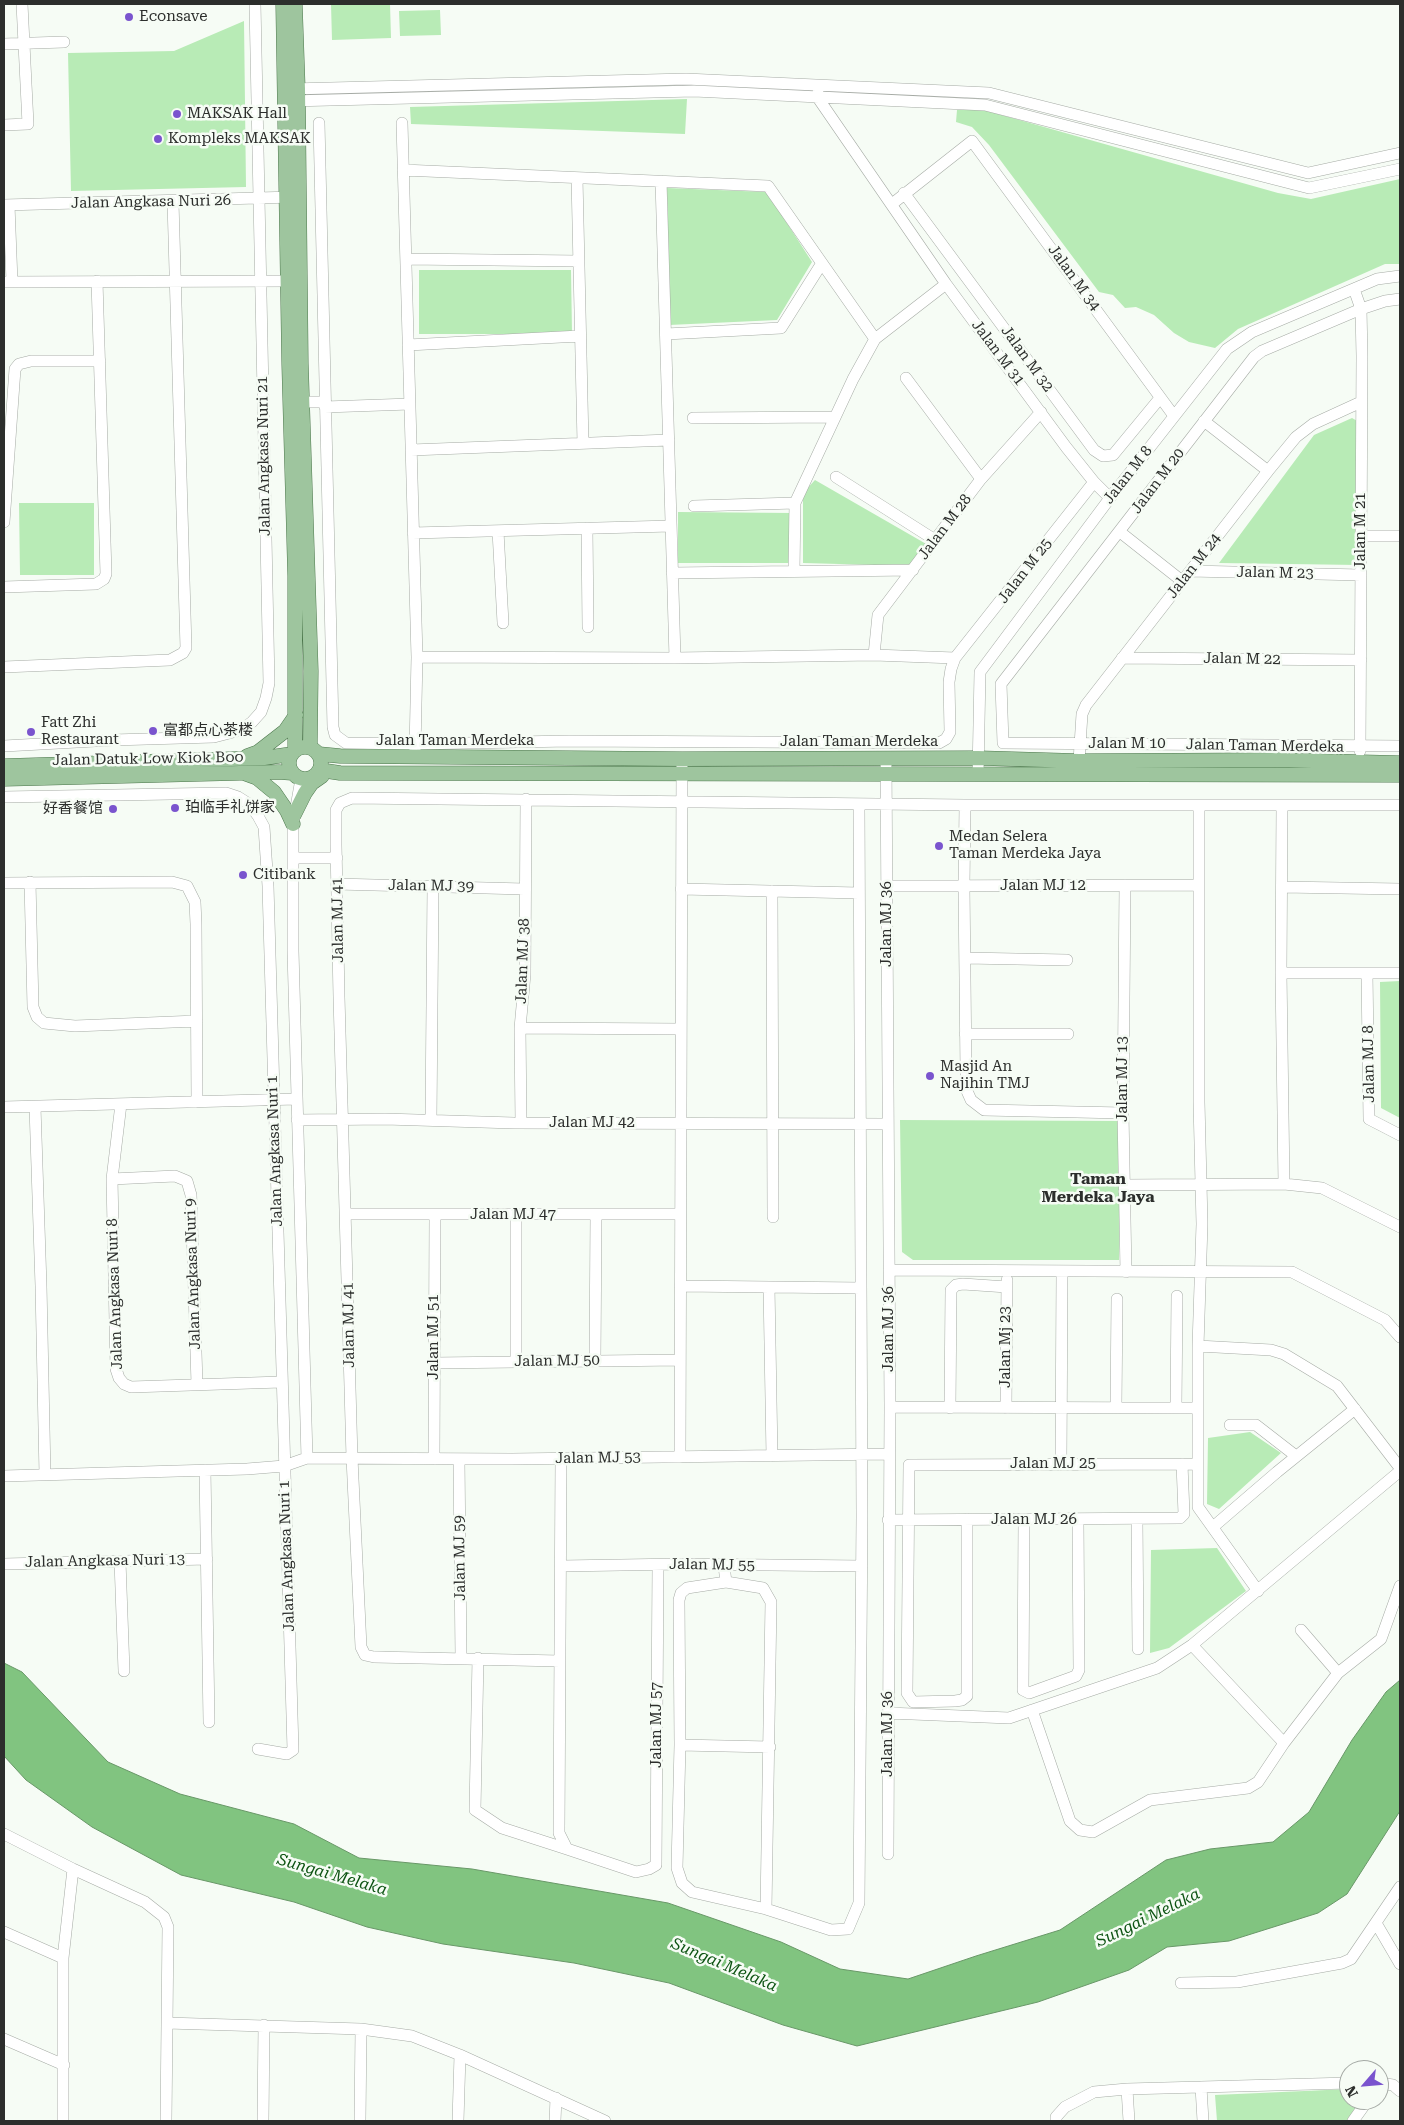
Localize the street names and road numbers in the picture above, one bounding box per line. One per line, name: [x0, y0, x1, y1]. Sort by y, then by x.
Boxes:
street label: Jalan Angkasa Nuri 26: [71, 192, 231, 212]
street label: Jalan M 34: [1044, 241, 1104, 315]
street label: Jalan M 31: [968, 317, 1028, 389]
street label: Jalan M 32: [997, 322, 1057, 396]
street label: Jalan Angkasa Nuri 21: [254, 376, 274, 536]
street label: Jalan M 8: [1100, 442, 1156, 508]
street label: Jalan M 20: [1128, 445, 1188, 517]
street label: Jalan M 28: [915, 491, 975, 563]
street label: Jalan M 21: [1352, 492, 1370, 570]
street label: Jalan M 24: [1163, 530, 1225, 602]
street label: Jalan M 25: [994, 535, 1056, 607]
street label: Jalan M 23: [1236, 563, 1314, 583]
street label: Jalan M 22: [1203, 649, 1281, 669]
street label: Jalan Taman Merdeka: [376, 732, 534, 750]
street label: Jalan Taman Merdeka: [780, 733, 938, 751]
street label: Jalan M 10: [1088, 735, 1166, 753]
street label: Jalan Taman Merdeka: [1186, 736, 1344, 756]
street label: Jalan Datuk Low Kiok Boo: [52, 748, 244, 770]
street label: Jalan MJ 39: [388, 876, 474, 896]
street label: Jalan MJ 41: [328, 877, 348, 963]
street label: Jalan MJ 12: [1000, 877, 1086, 895]
street label: Jalan MJ 36: [878, 881, 896, 967]
street label: Jalan MJ 38: [513, 918, 533, 1004]
street label: Jalan MJ 8: [1359, 1025, 1379, 1103]
street label: Jalan MJ 13: [1114, 1036, 1132, 1122]
street label: Jalan Angkasa Nuri 1: [263, 1075, 287, 1227]
street label: Jalan MJ 42: [549, 1114, 635, 1132]
street label: Jalan Angkasa Nuri 9: [181, 1198, 205, 1350]
street label: Jalan MJ 47: [470, 1206, 556, 1224]
street label: Jalan Angkasa Nuri 8: [103, 1218, 127, 1370]
street label: Jalan MJ 41: [339, 1282, 359, 1368]
street label: Jalan MJ 36: [880, 1286, 898, 1372]
street label: Jalan MJ 51: [425, 1294, 443, 1380]
street label: Jalan Mj 23: [997, 1306, 1015, 1388]
street label: Jalan MJ 50: [514, 1351, 600, 1371]
street label: Jalan MJ 53: [555, 1448, 641, 1468]
street label: Jalan MJ 25: [1010, 1455, 1096, 1473]
street label: Jalan Angkasa Nuri 1: [275, 1480, 299, 1632]
street label: Jalan MJ 26: [991, 1511, 1077, 1529]
street label: Jalan MJ 59: [450, 1515, 470, 1601]
street label: Jalan Angkasa Nuri 13: [25, 1551, 185, 1571]
street label: Jalan MJ 55: [669, 1555, 755, 1575]
street label: Jalan MJ 57: [648, 1682, 666, 1768]
street label: Jalan MJ 36: [879, 1691, 897, 1777]

